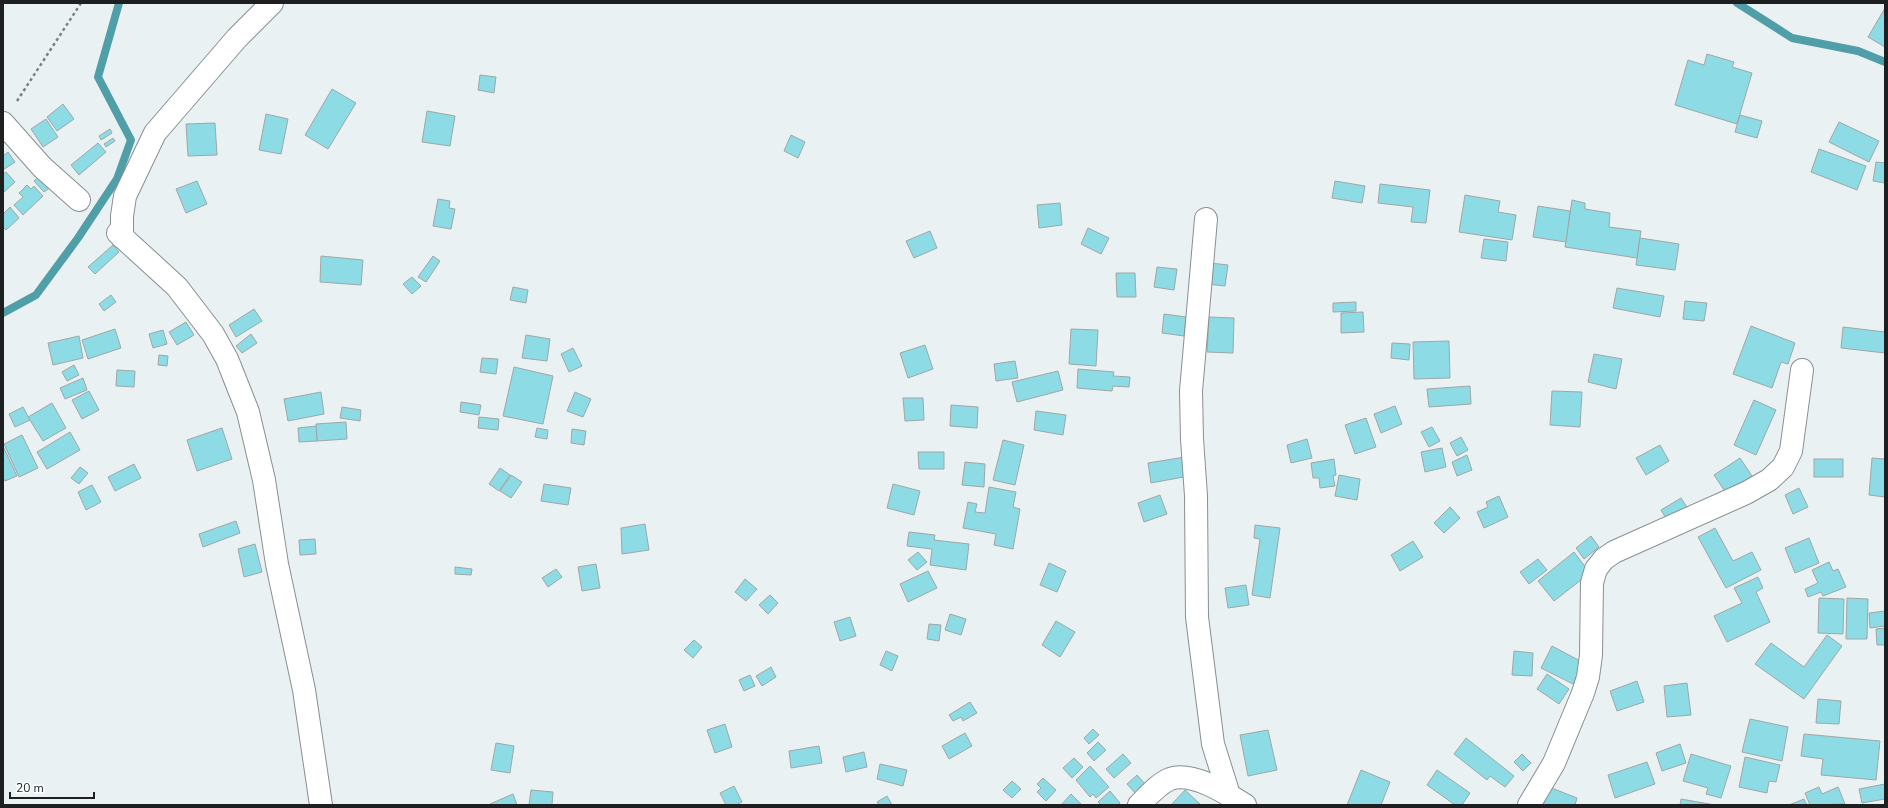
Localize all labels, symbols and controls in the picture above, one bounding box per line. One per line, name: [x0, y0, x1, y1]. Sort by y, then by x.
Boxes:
scale bar: [10, 774, 94, 800]
text: 20 m: [16, 780, 44, 796]

